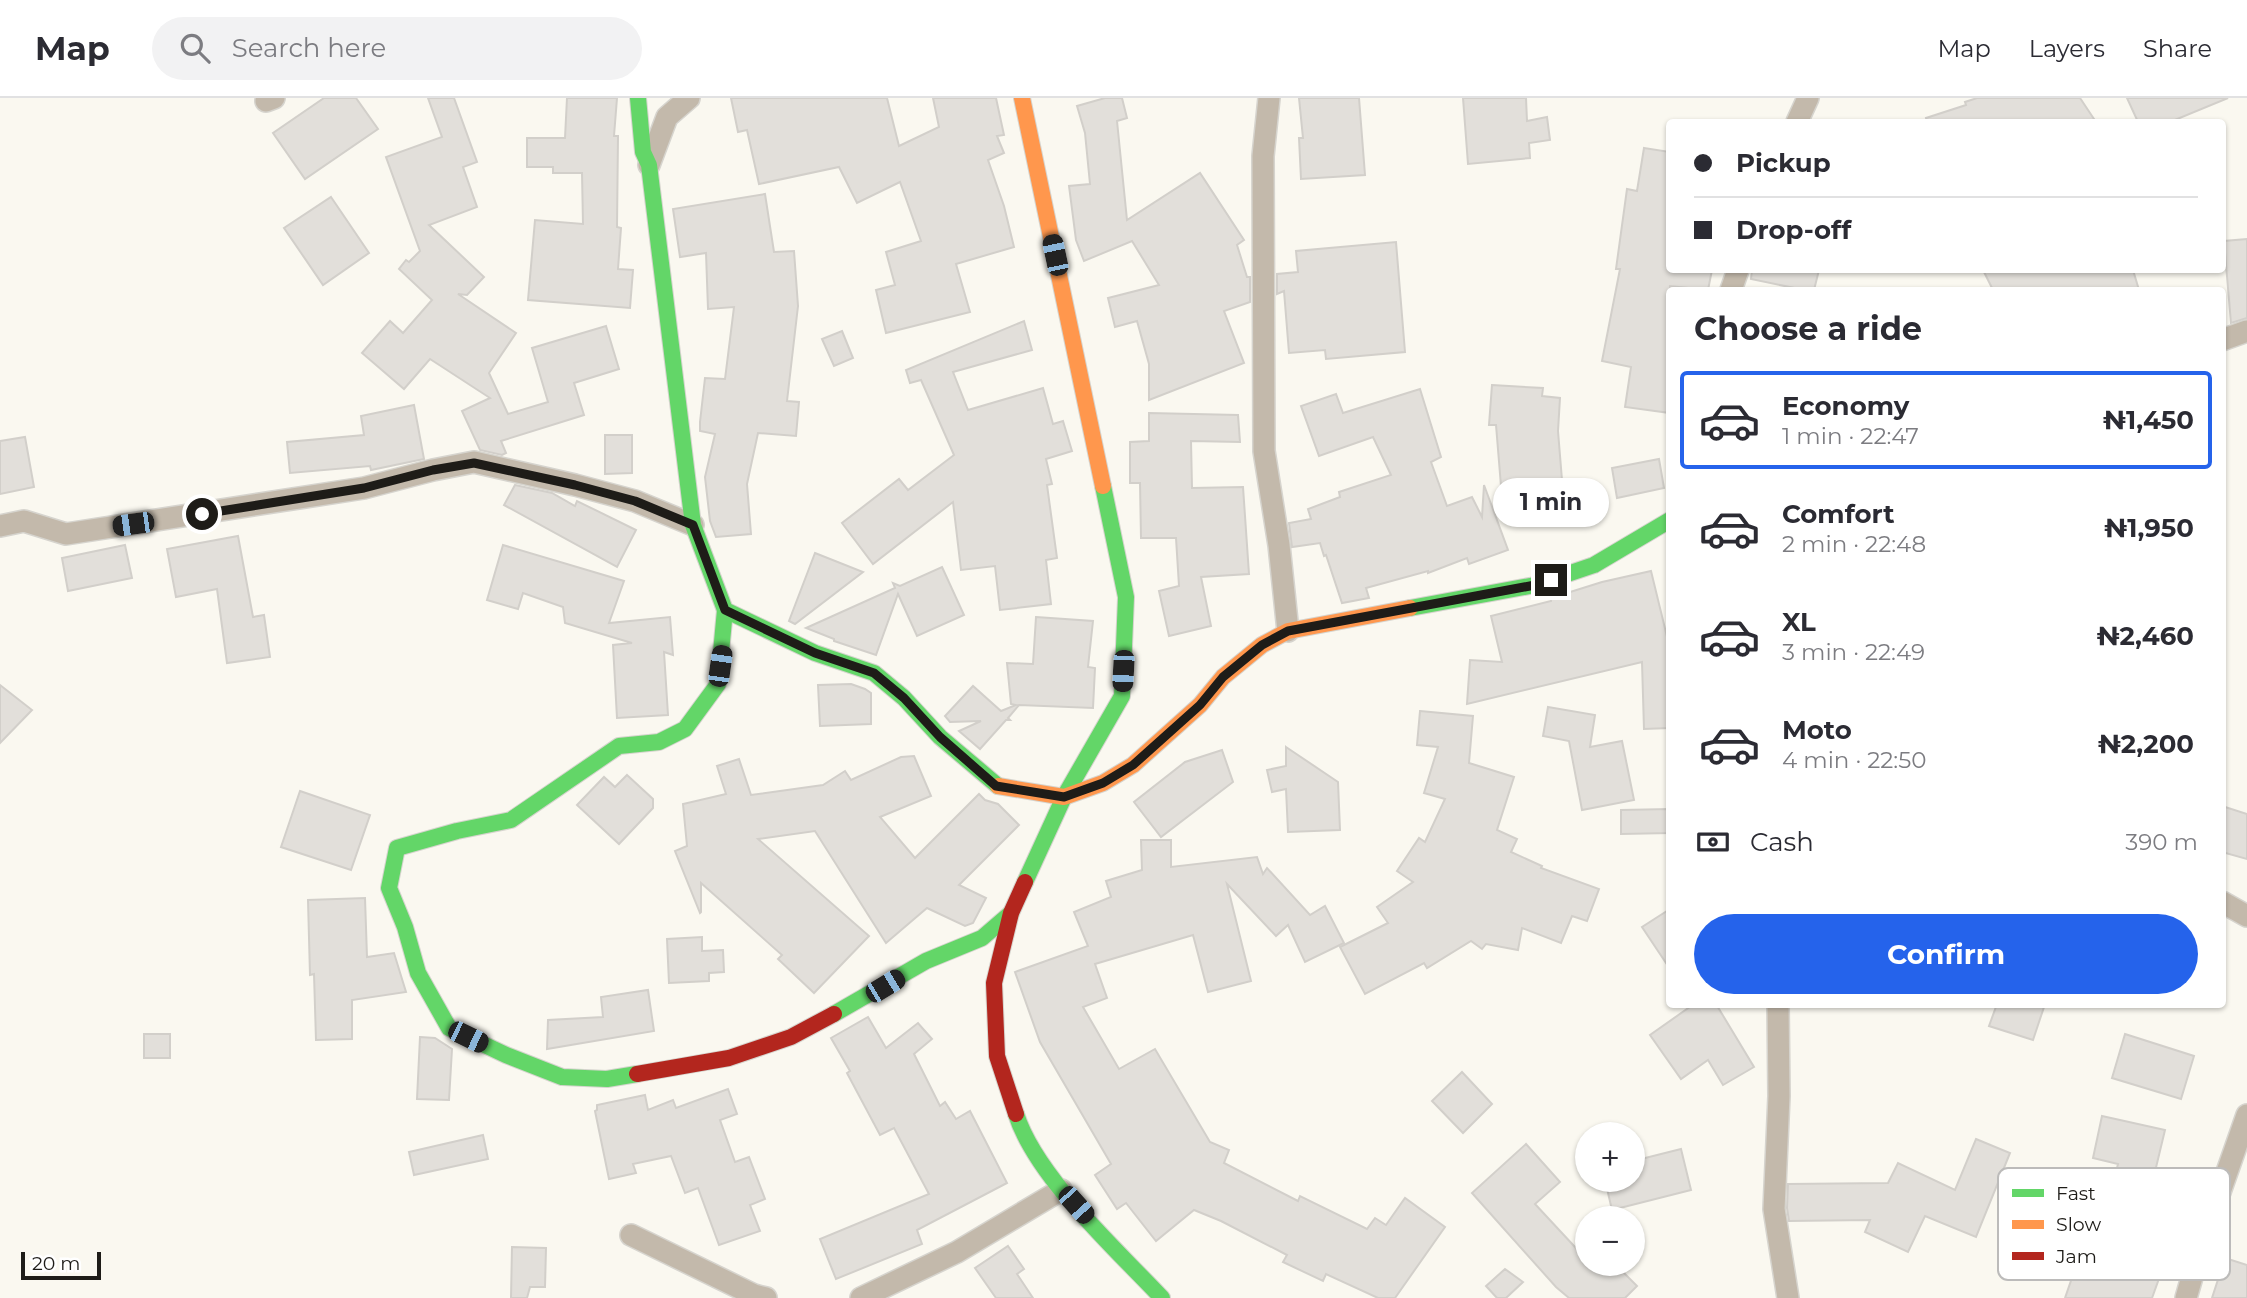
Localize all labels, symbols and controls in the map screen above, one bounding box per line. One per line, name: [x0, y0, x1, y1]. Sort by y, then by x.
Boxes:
search box: [152, 17, 642, 80]
text: Map: [35, 28, 110, 68]
icon: search: [176, 29, 214, 67]
text: Search here: [232, 32, 386, 64]
text: Map: [1937, 34, 1991, 63]
text: Layers: [2029, 34, 2105, 63]
text: Share: [2143, 34, 2212, 63]
text: Pickup: [1736, 147, 1831, 179]
text: Drop-off: [1736, 214, 1851, 246]
car: [1041, 232, 1070, 278]
text: Choose a ride: [1694, 309, 1922, 348]
icon: car: [1698, 389, 1761, 452]
text: Economy: [1782, 390, 1909, 422]
text: ₦1,450: [2102, 404, 2194, 436]
text: 1 min · 22:47: [1782, 422, 1919, 450]
callout: 1 min: [1493, 478, 1609, 528]
text: 1 min: [1520, 488, 1582, 516]
icon: car: [1698, 497, 1761, 560]
route start: [186, 498, 218, 530]
text: Comfort: [1782, 498, 1894, 530]
car: [111, 511, 156, 537]
text: ₦1,950: [2104, 512, 2194, 544]
text: 2 min · 22:48: [1782, 530, 1926, 558]
route end: [1535, 564, 1567, 596]
icon: car: [1698, 605, 1761, 668]
text: XL: [1782, 606, 1816, 638]
text: ₦2,460: [2096, 620, 2194, 652]
text: 3 min · 22:49: [1782, 638, 1925, 666]
car: [707, 644, 734, 688]
car: [1112, 649, 1135, 693]
icon: car: [1698, 713, 1761, 776]
text: Moto: [1782, 714, 1852, 746]
text: ₦2,200: [2097, 728, 2194, 760]
text: 4 min · 22:50: [1782, 746, 1926, 774]
icon: cash: [1694, 823, 1732, 861]
text: Cash: [1750, 826, 1814, 858]
text: 390 m: [2125, 828, 2198, 856]
button: Confirm: [1694, 914, 2198, 994]
car: [862, 966, 909, 1006]
car: [445, 1018, 492, 1056]
map controls: [1575, 1122, 1645, 1276]
button: +: [1575, 1122, 1645, 1192]
legend: [1998, 1168, 2230, 1280]
car: [1055, 1182, 1098, 1228]
text: Fast: [2056, 1182, 2096, 1205]
button: −: [1575, 1206, 1645, 1276]
text: Slow: [2056, 1213, 2101, 1236]
text: Jam: [2055, 1245, 2097, 1268]
scale bar: [21, 1249, 102, 1281]
text: 20 m: [32, 1252, 80, 1275]

